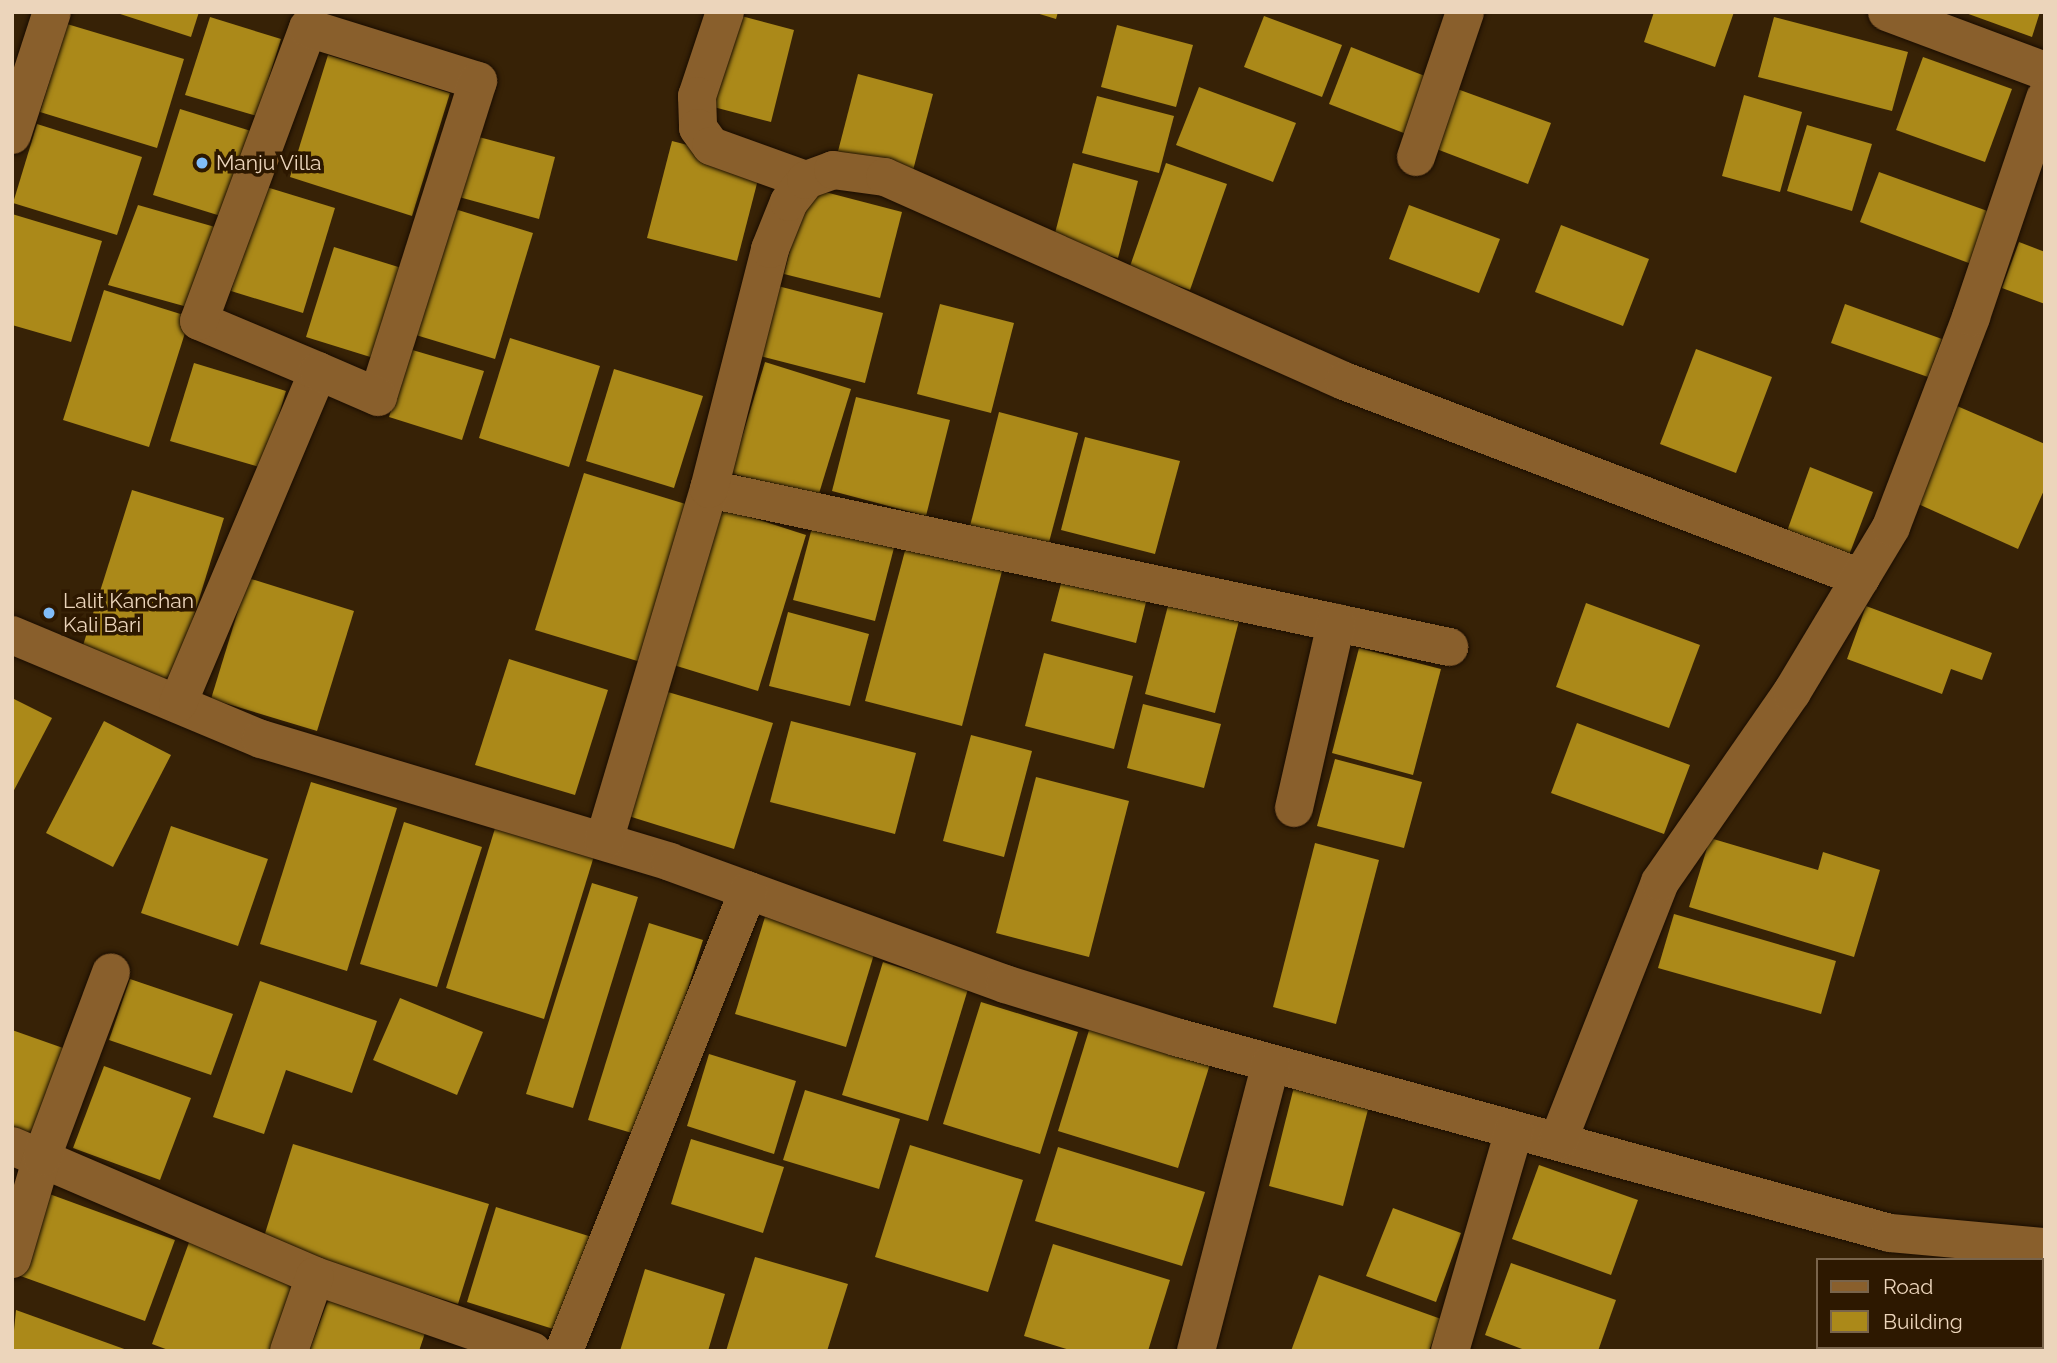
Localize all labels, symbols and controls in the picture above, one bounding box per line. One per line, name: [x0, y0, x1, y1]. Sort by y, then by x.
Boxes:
place label: Manju Villa: [216, 150, 322, 176]
marker: Manju Villa: [194, 155, 210, 171]
place label: Lalit Kanchan Kali Bari: [63, 588, 194, 638]
marker: Lalit Kanchan Kali Bari: [41, 605, 57, 621]
legend: [1815, 1258, 2043, 1349]
text: Road: [1883, 1274, 1933, 1299]
text: Building: [1883, 1309, 1963, 1334]

